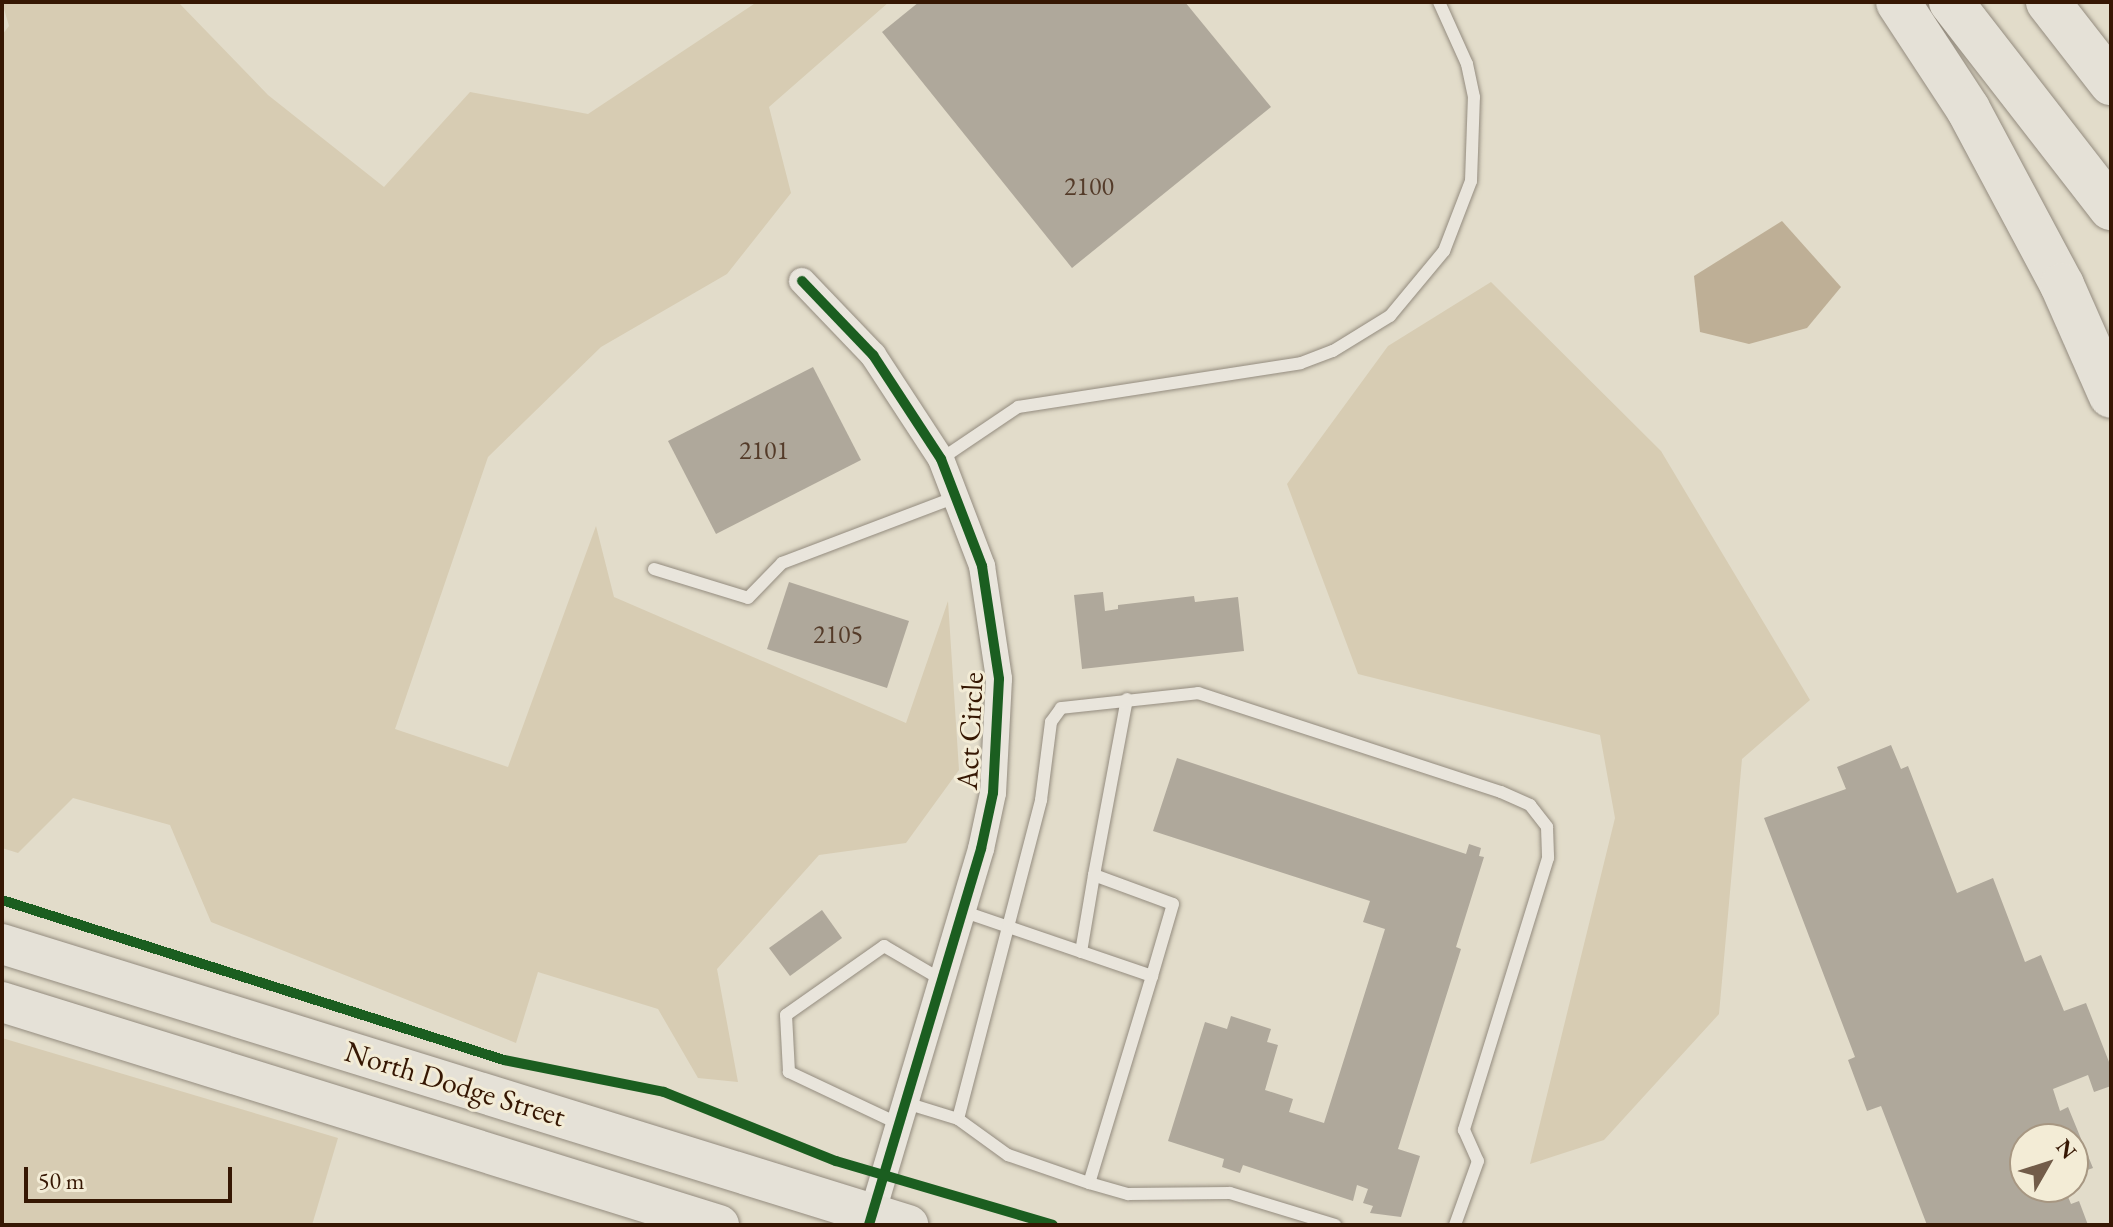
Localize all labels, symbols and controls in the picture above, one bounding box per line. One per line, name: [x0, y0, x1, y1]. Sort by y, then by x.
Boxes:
house number: 2100: [1064, 171, 1114, 203]
house number: 2101: [739, 435, 789, 467]
house number: 2105: [813, 619, 863, 651]
street label: Act Circle: [949, 671, 991, 791]
street label: North Dodge Street: [340, 1033, 570, 1135]
north arrow: [2009, 1123, 2089, 1203]
text: N: [2050, 1133, 2083, 1165]
scale bar: [28, 1151, 236, 1201]
text: 50 m: [38, 1165, 85, 1196]

